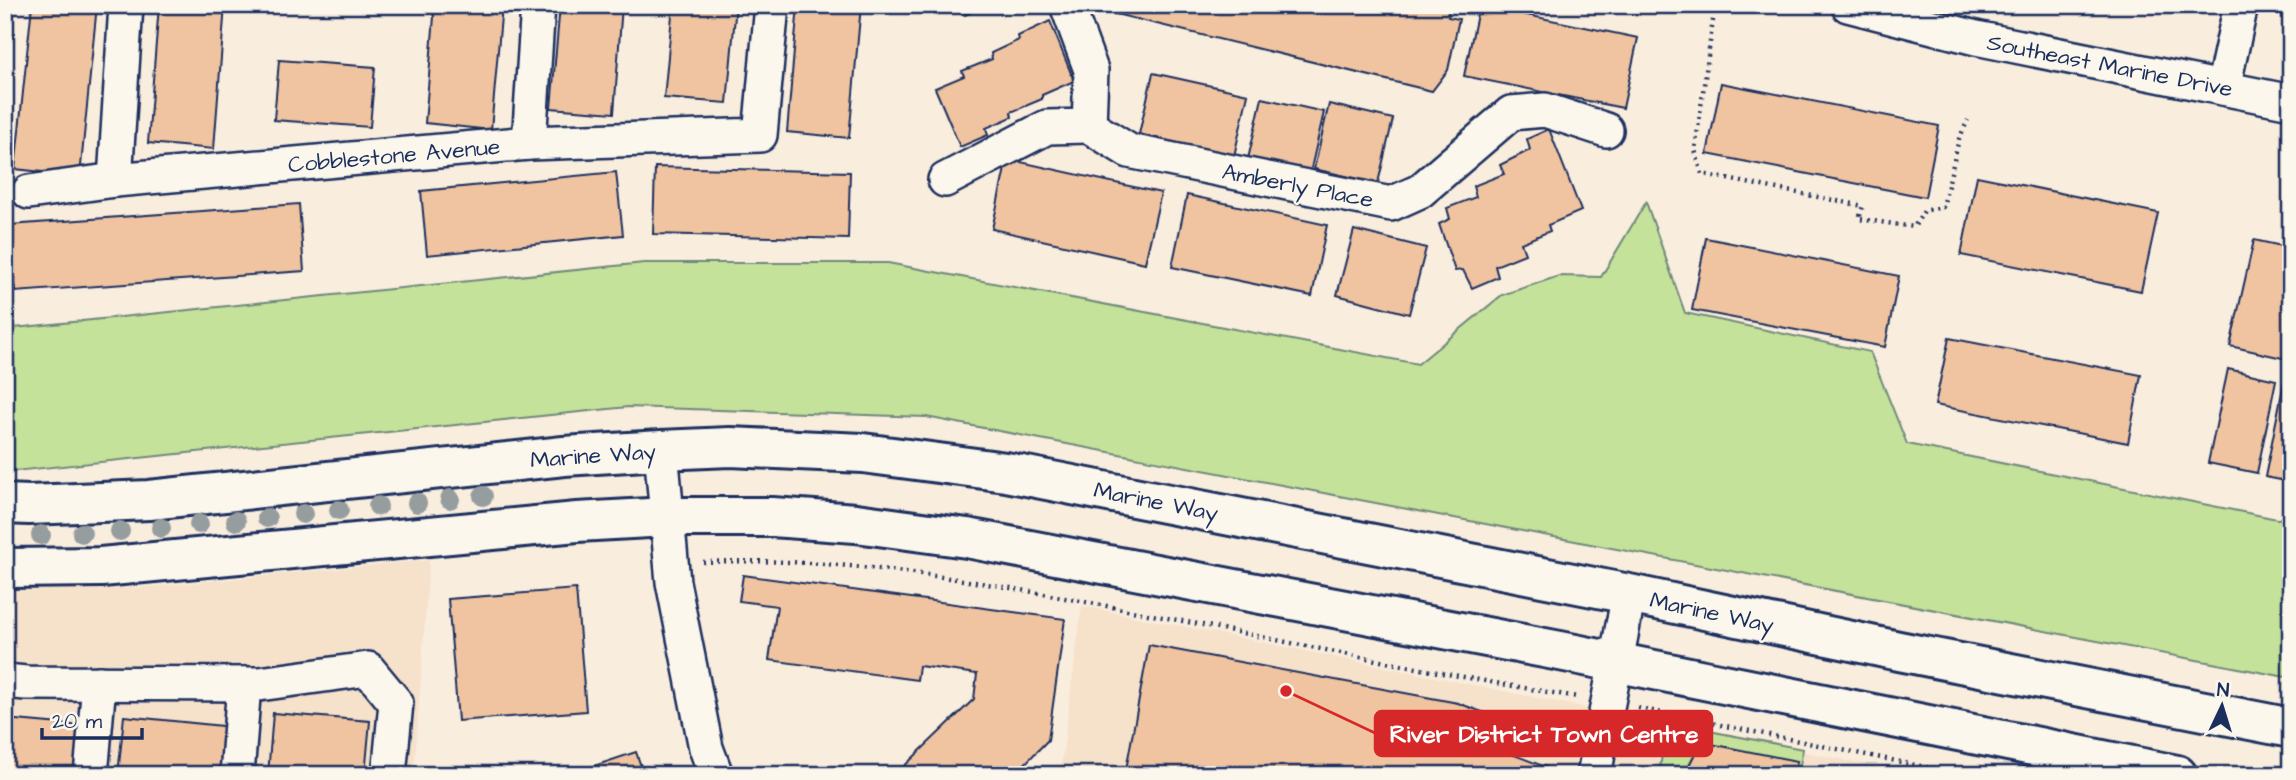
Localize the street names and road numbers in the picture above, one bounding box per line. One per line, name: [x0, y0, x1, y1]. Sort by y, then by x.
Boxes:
street label: Southeast Marine Drive: [1984, 26, 2235, 106]
street label: Cobblestone Avenue: [287, 131, 501, 181]
street label: Amberly Place: [1219, 156, 1376, 217]
street label: Marine Way: [529, 436, 657, 477]
street label: Marine Way: [1091, 474, 1221, 531]
street label: Marine Way: [1647, 584, 1777, 643]

